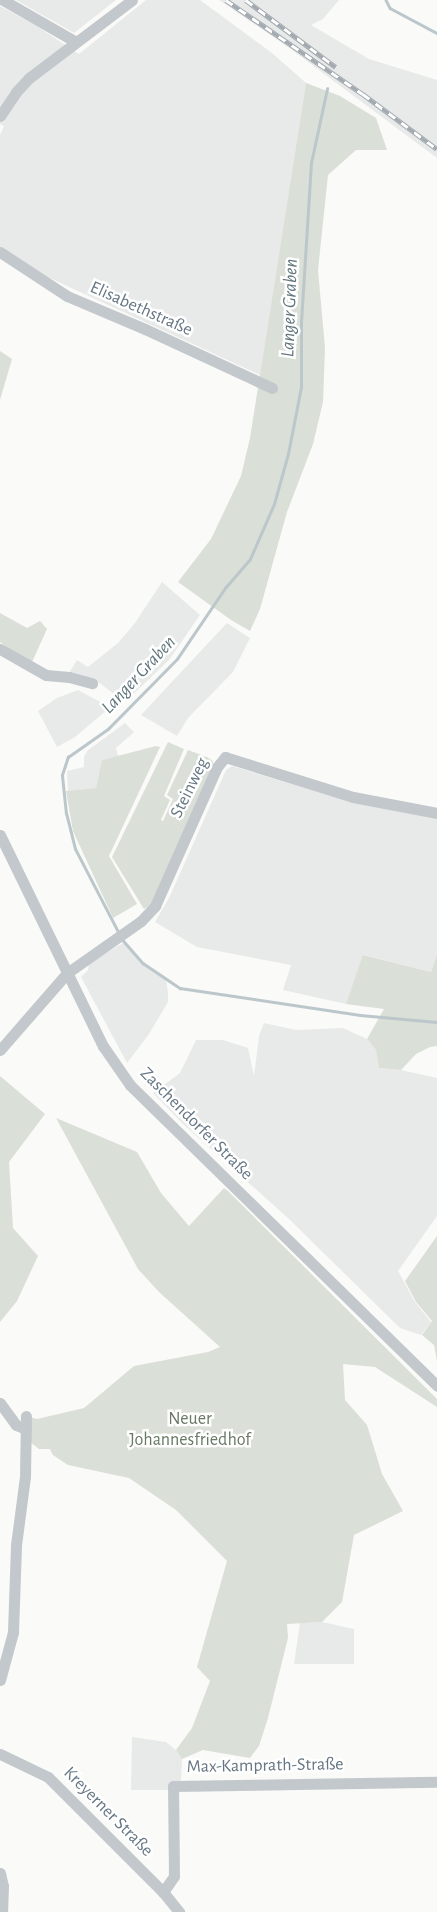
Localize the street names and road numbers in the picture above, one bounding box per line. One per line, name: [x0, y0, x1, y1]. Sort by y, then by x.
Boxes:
street label: Elisabethstraße: [86, 277, 196, 341]
street label: Steinweg: [166, 754, 214, 822]
street label: Zaschendorfer Straße: [135, 1063, 257, 1185]
street label: Max-Kamprath-Straße: [186, 1754, 344, 1778]
street label: Kreyerner Straße: [59, 1763, 157, 1861]

